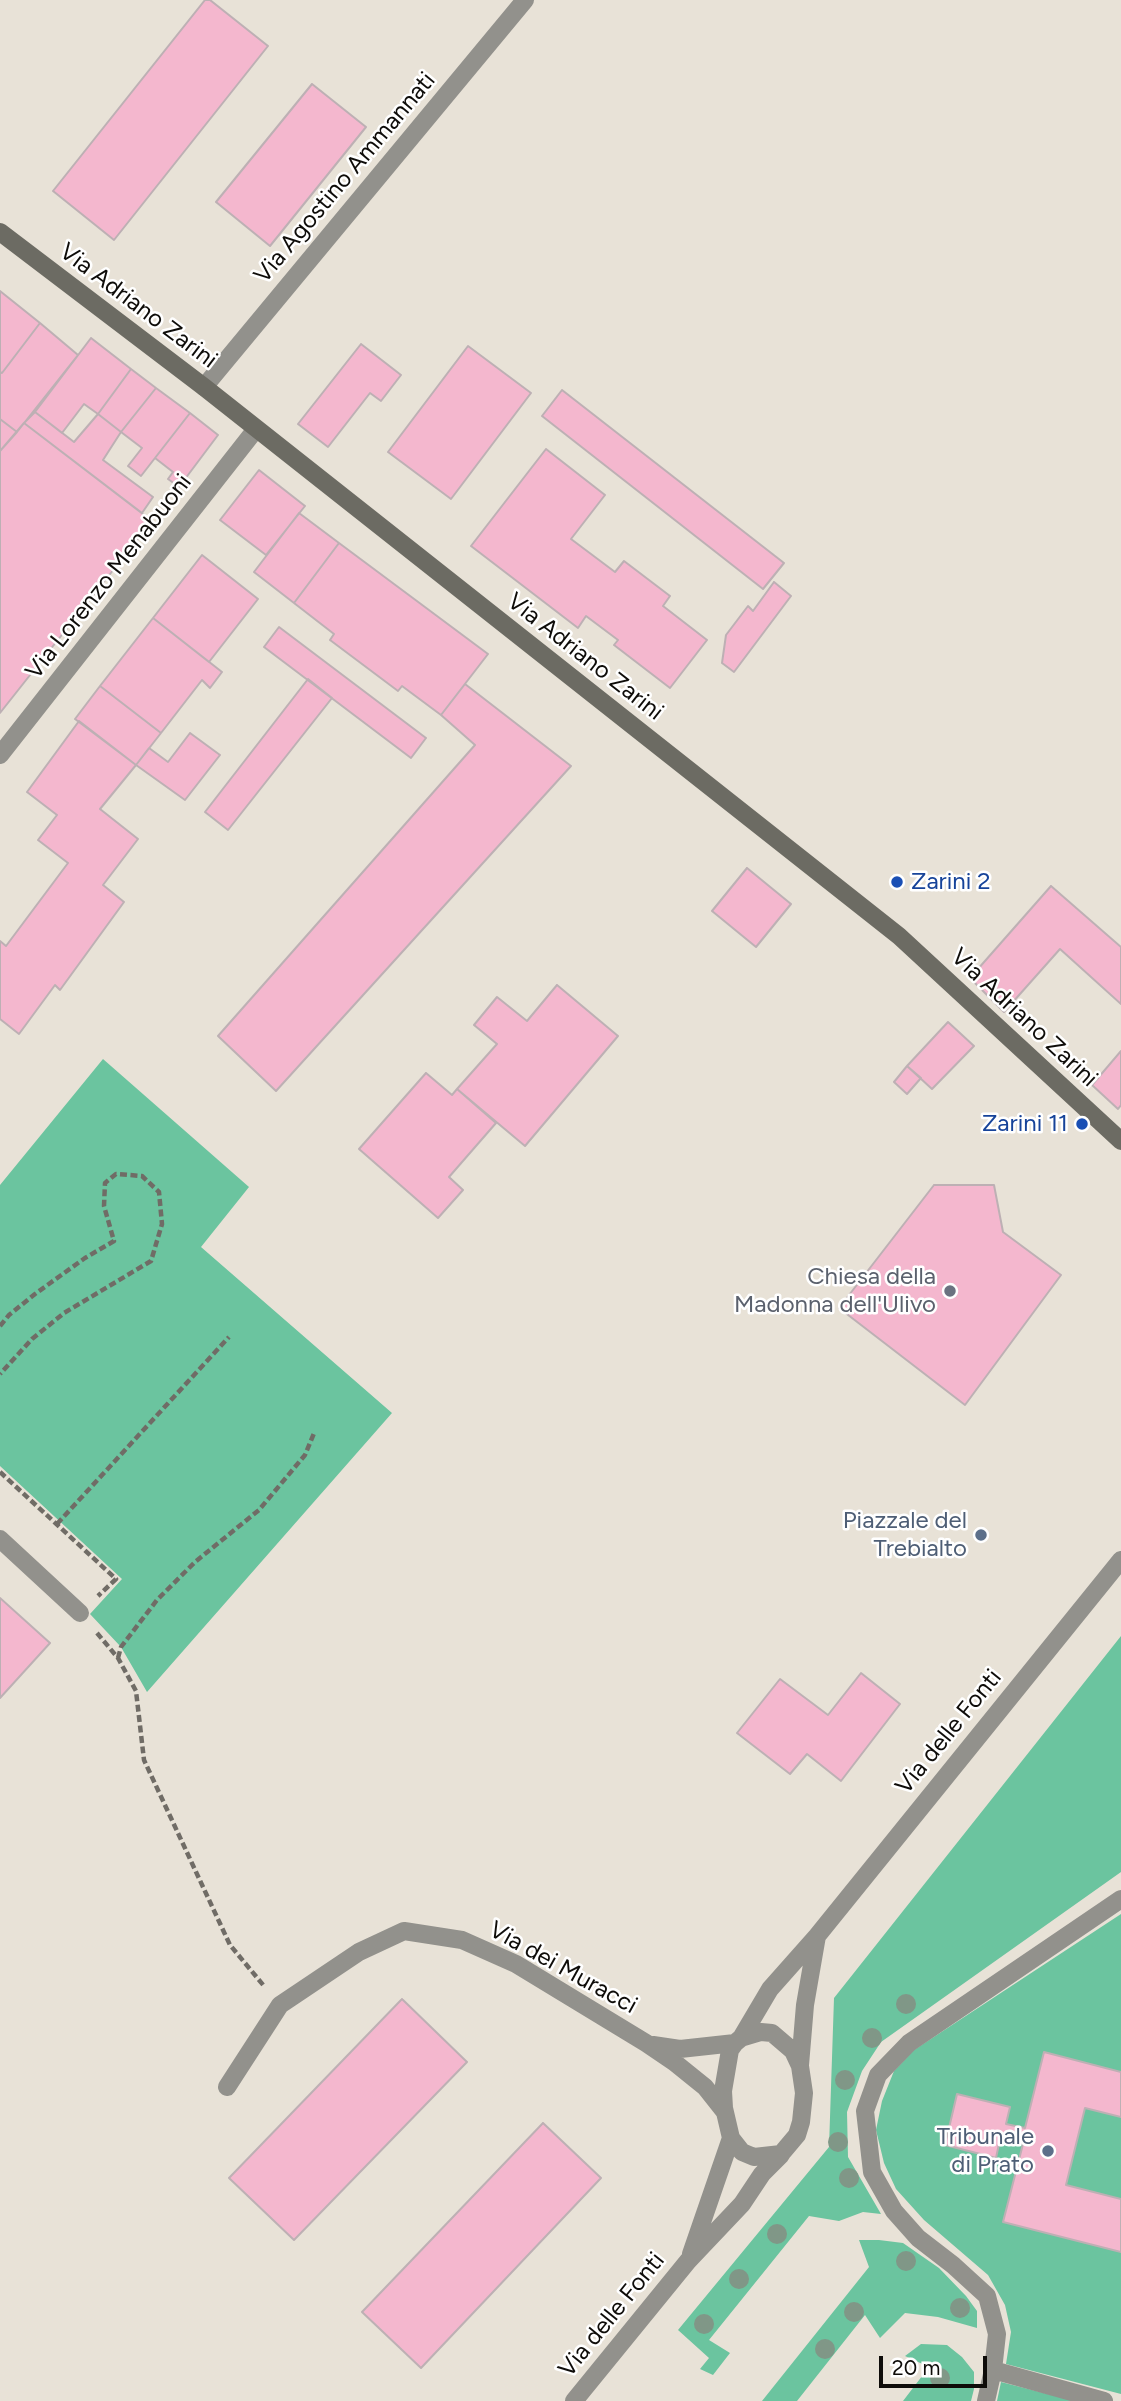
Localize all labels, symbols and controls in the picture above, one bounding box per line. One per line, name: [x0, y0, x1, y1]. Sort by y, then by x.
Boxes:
street label: Via Agostino Ammannati: [248, 67, 442, 289]
street label: Via Adriano Zarini: [53, 237, 223, 375]
street label: Via Lorenzo Menabuoni: [20, 469, 198, 685]
street label: Via Adriano Zarini: [501, 587, 669, 727]
place label: Zarini 2: [911, 868, 991, 896]
marker: Zarini 2: [889, 874, 905, 890]
street label: Via Adriano Zarini: [945, 943, 1103, 1093]
place label: Zarini 11: [982, 1110, 1068, 1138]
marker: Zarini 11: [1074, 1116, 1090, 1132]
place label: Chiesa della Madonna dell'Ulivo: [734, 1263, 936, 1319]
marker: Chiesa della Madonna dell'Ulivo: [942, 1283, 958, 1299]
place label: Piazzale del Trebialto: [843, 1507, 967, 1563]
marker: Piazzale del Trebialto: [973, 1527, 989, 1543]
street label: Via delle Fonti: [890, 1664, 1008, 1800]
street label: Via dei Muracci: [484, 1916, 642, 2020]
place label: Tribunale di Prato: [937, 2123, 1034, 2179]
marker: Tribunale di Prato: [1040, 2143, 1056, 2159]
street label: Via delle Fonti: [553, 2247, 671, 2383]
scale bar: [883, 2342, 992, 2386]
text: 20 m: [892, 2355, 940, 2380]

